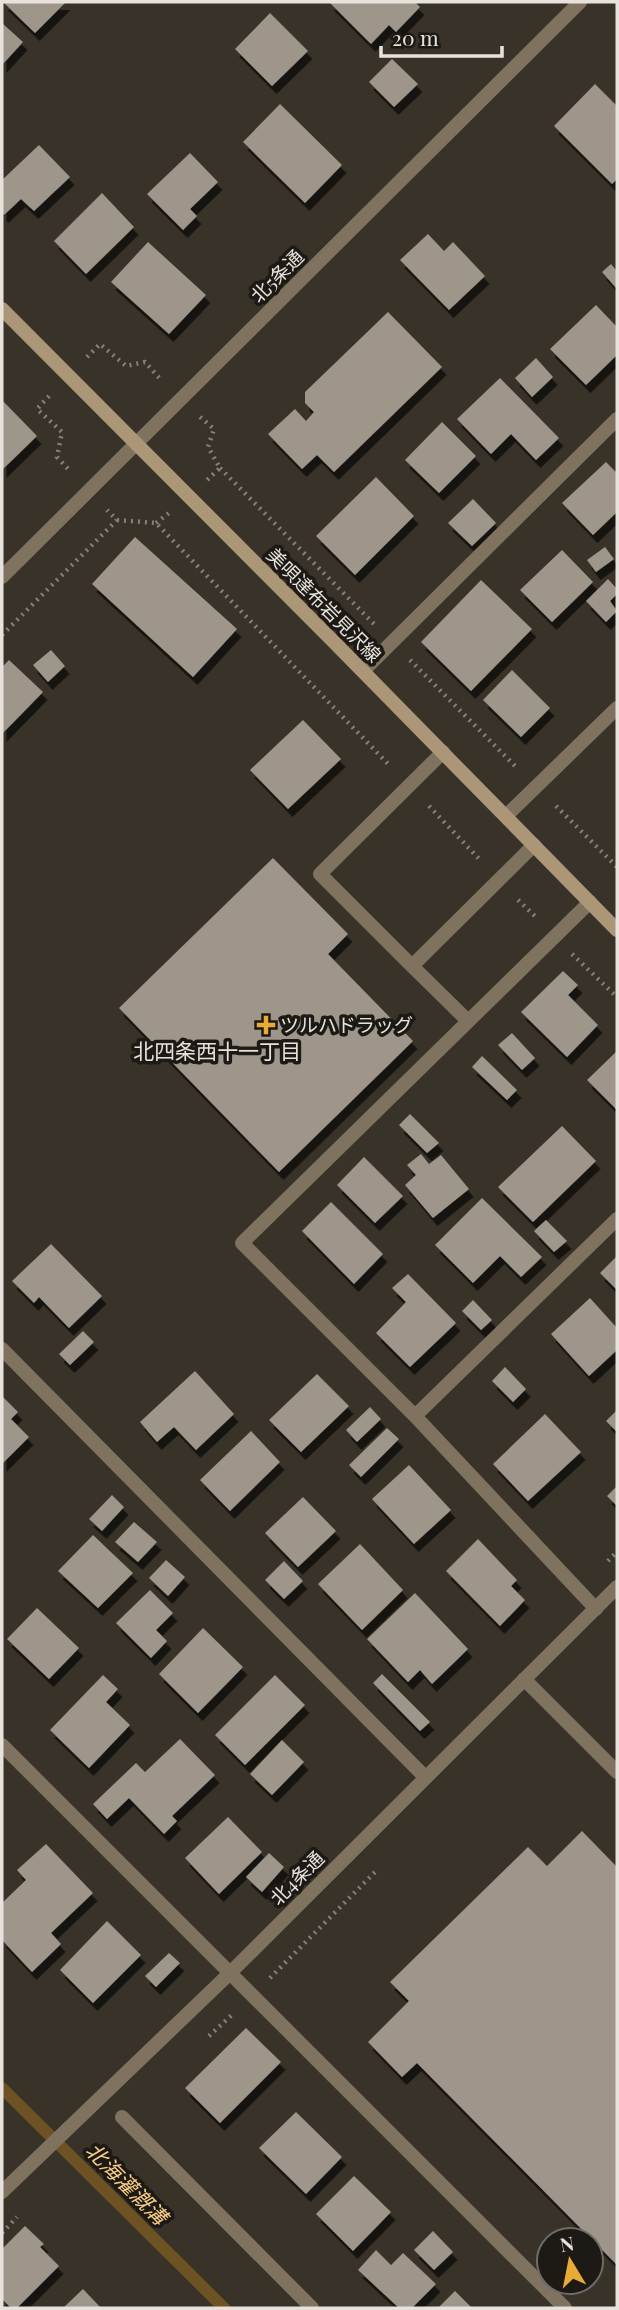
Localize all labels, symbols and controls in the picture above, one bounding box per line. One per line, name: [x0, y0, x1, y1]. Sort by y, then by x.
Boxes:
scale bar: [381, 14, 502, 58]
text: 20 m: [392, 23, 439, 51]
street label: 北5条通: [244, 243, 308, 307]
street label: 美唄達布岩見沢線: [262, 541, 388, 667]
place label: ツルハドラッグ: [280, 1011, 413, 1037]
marker: ツルハドラッグ: [258, 1017, 274, 1033]
district label: 北四条西十一丁目: [133, 1036, 301, 1064]
street label: 北4条通: [264, 1845, 329, 1910]
water label: 北海灌漑溝: [80, 2136, 177, 2232]
north arrow: [535, 2226, 605, 2296]
text: N: [558, 2229, 576, 2257]

